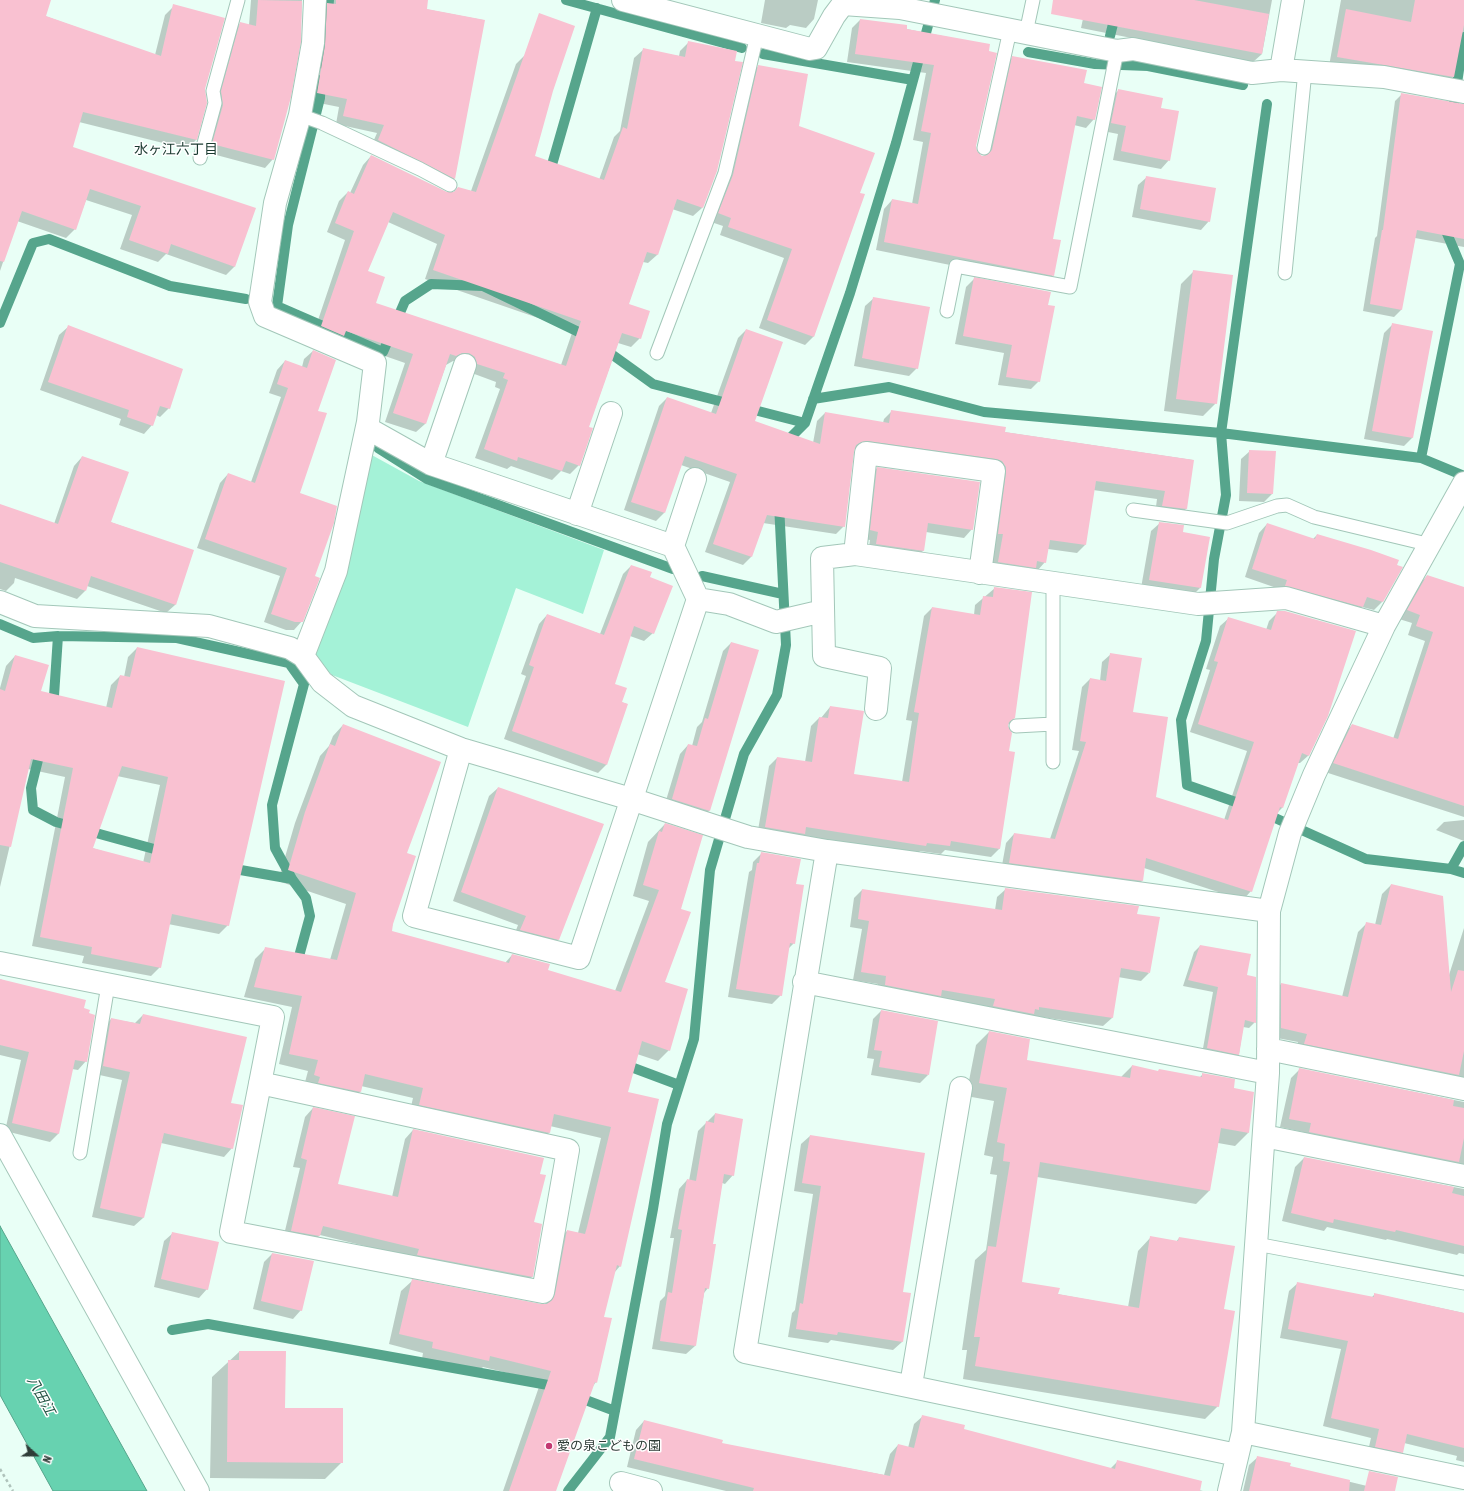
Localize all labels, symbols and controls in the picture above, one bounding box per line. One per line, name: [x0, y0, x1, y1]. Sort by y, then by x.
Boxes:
district label: 水ヶ江六丁目: [134, 142, 218, 158]
water label: 八田江: [23, 1374, 59, 1418]
north arrow: [16, 1435, 56, 1475]
place label: 愛の泉こどもの園: [557, 1438, 661, 1454]
marker: 愛の泉こどもの園: [544, 1441, 554, 1451]
text: N: [40, 1454, 54, 1464]

